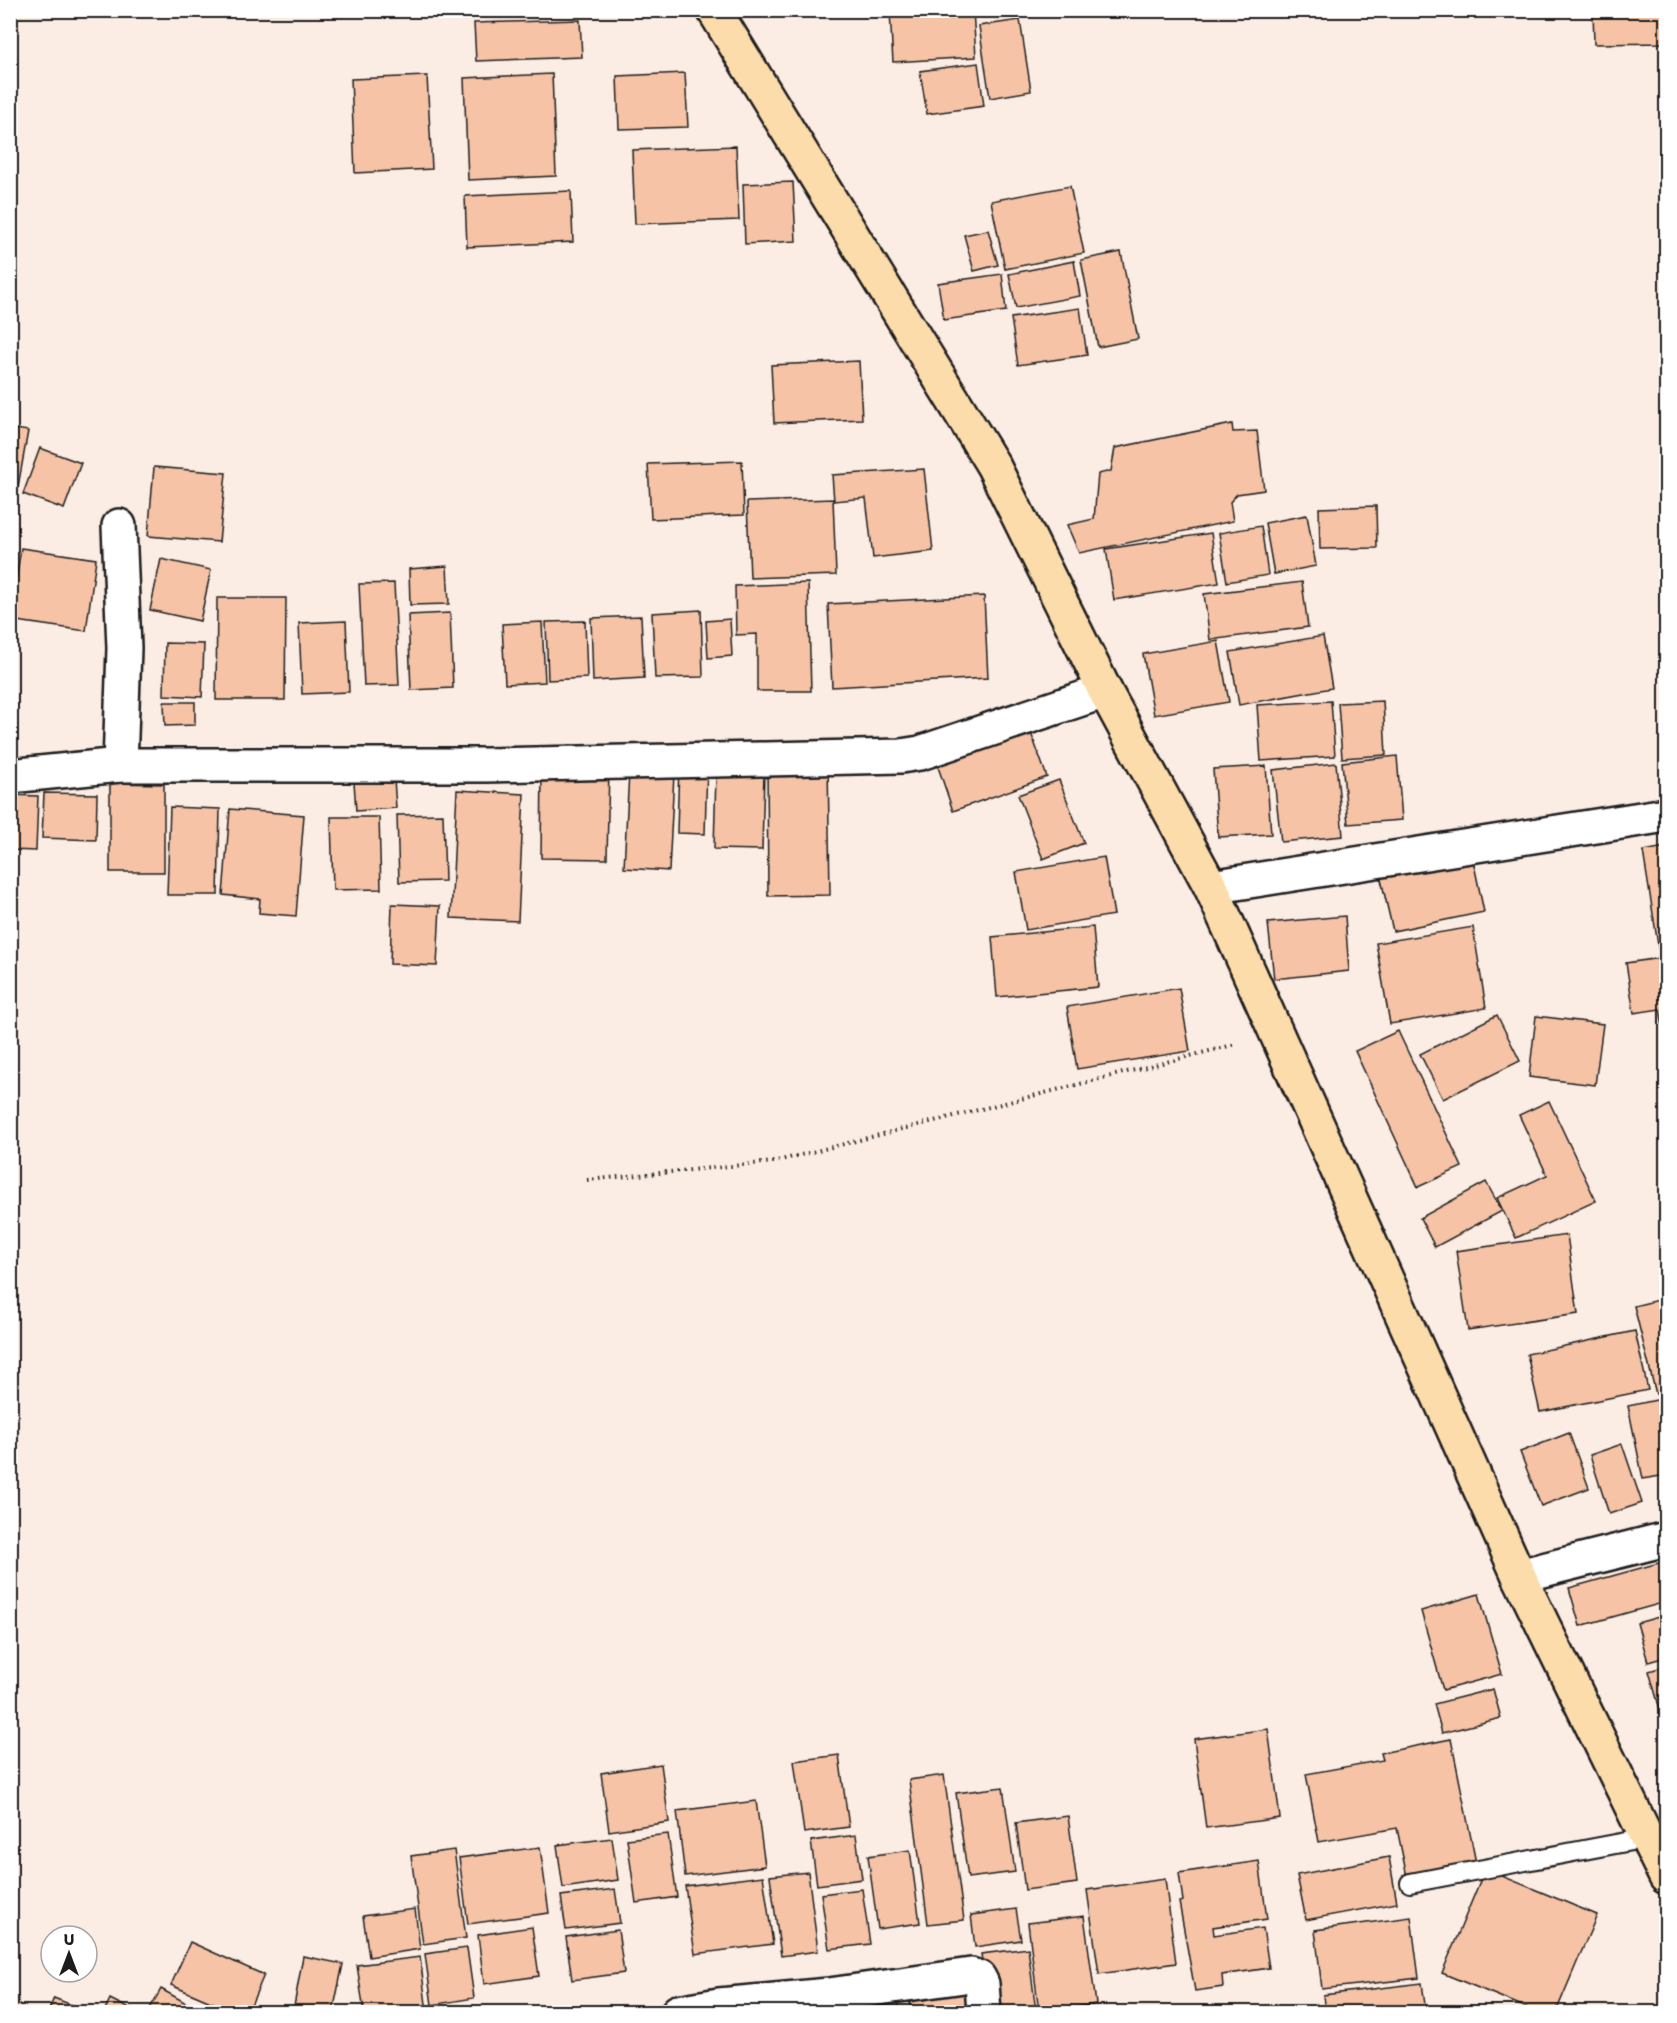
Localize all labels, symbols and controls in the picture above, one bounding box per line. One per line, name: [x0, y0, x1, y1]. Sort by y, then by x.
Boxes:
north arrow: [39, 1924, 99, 1984]
text: U: [64, 1929, 75, 1950]

